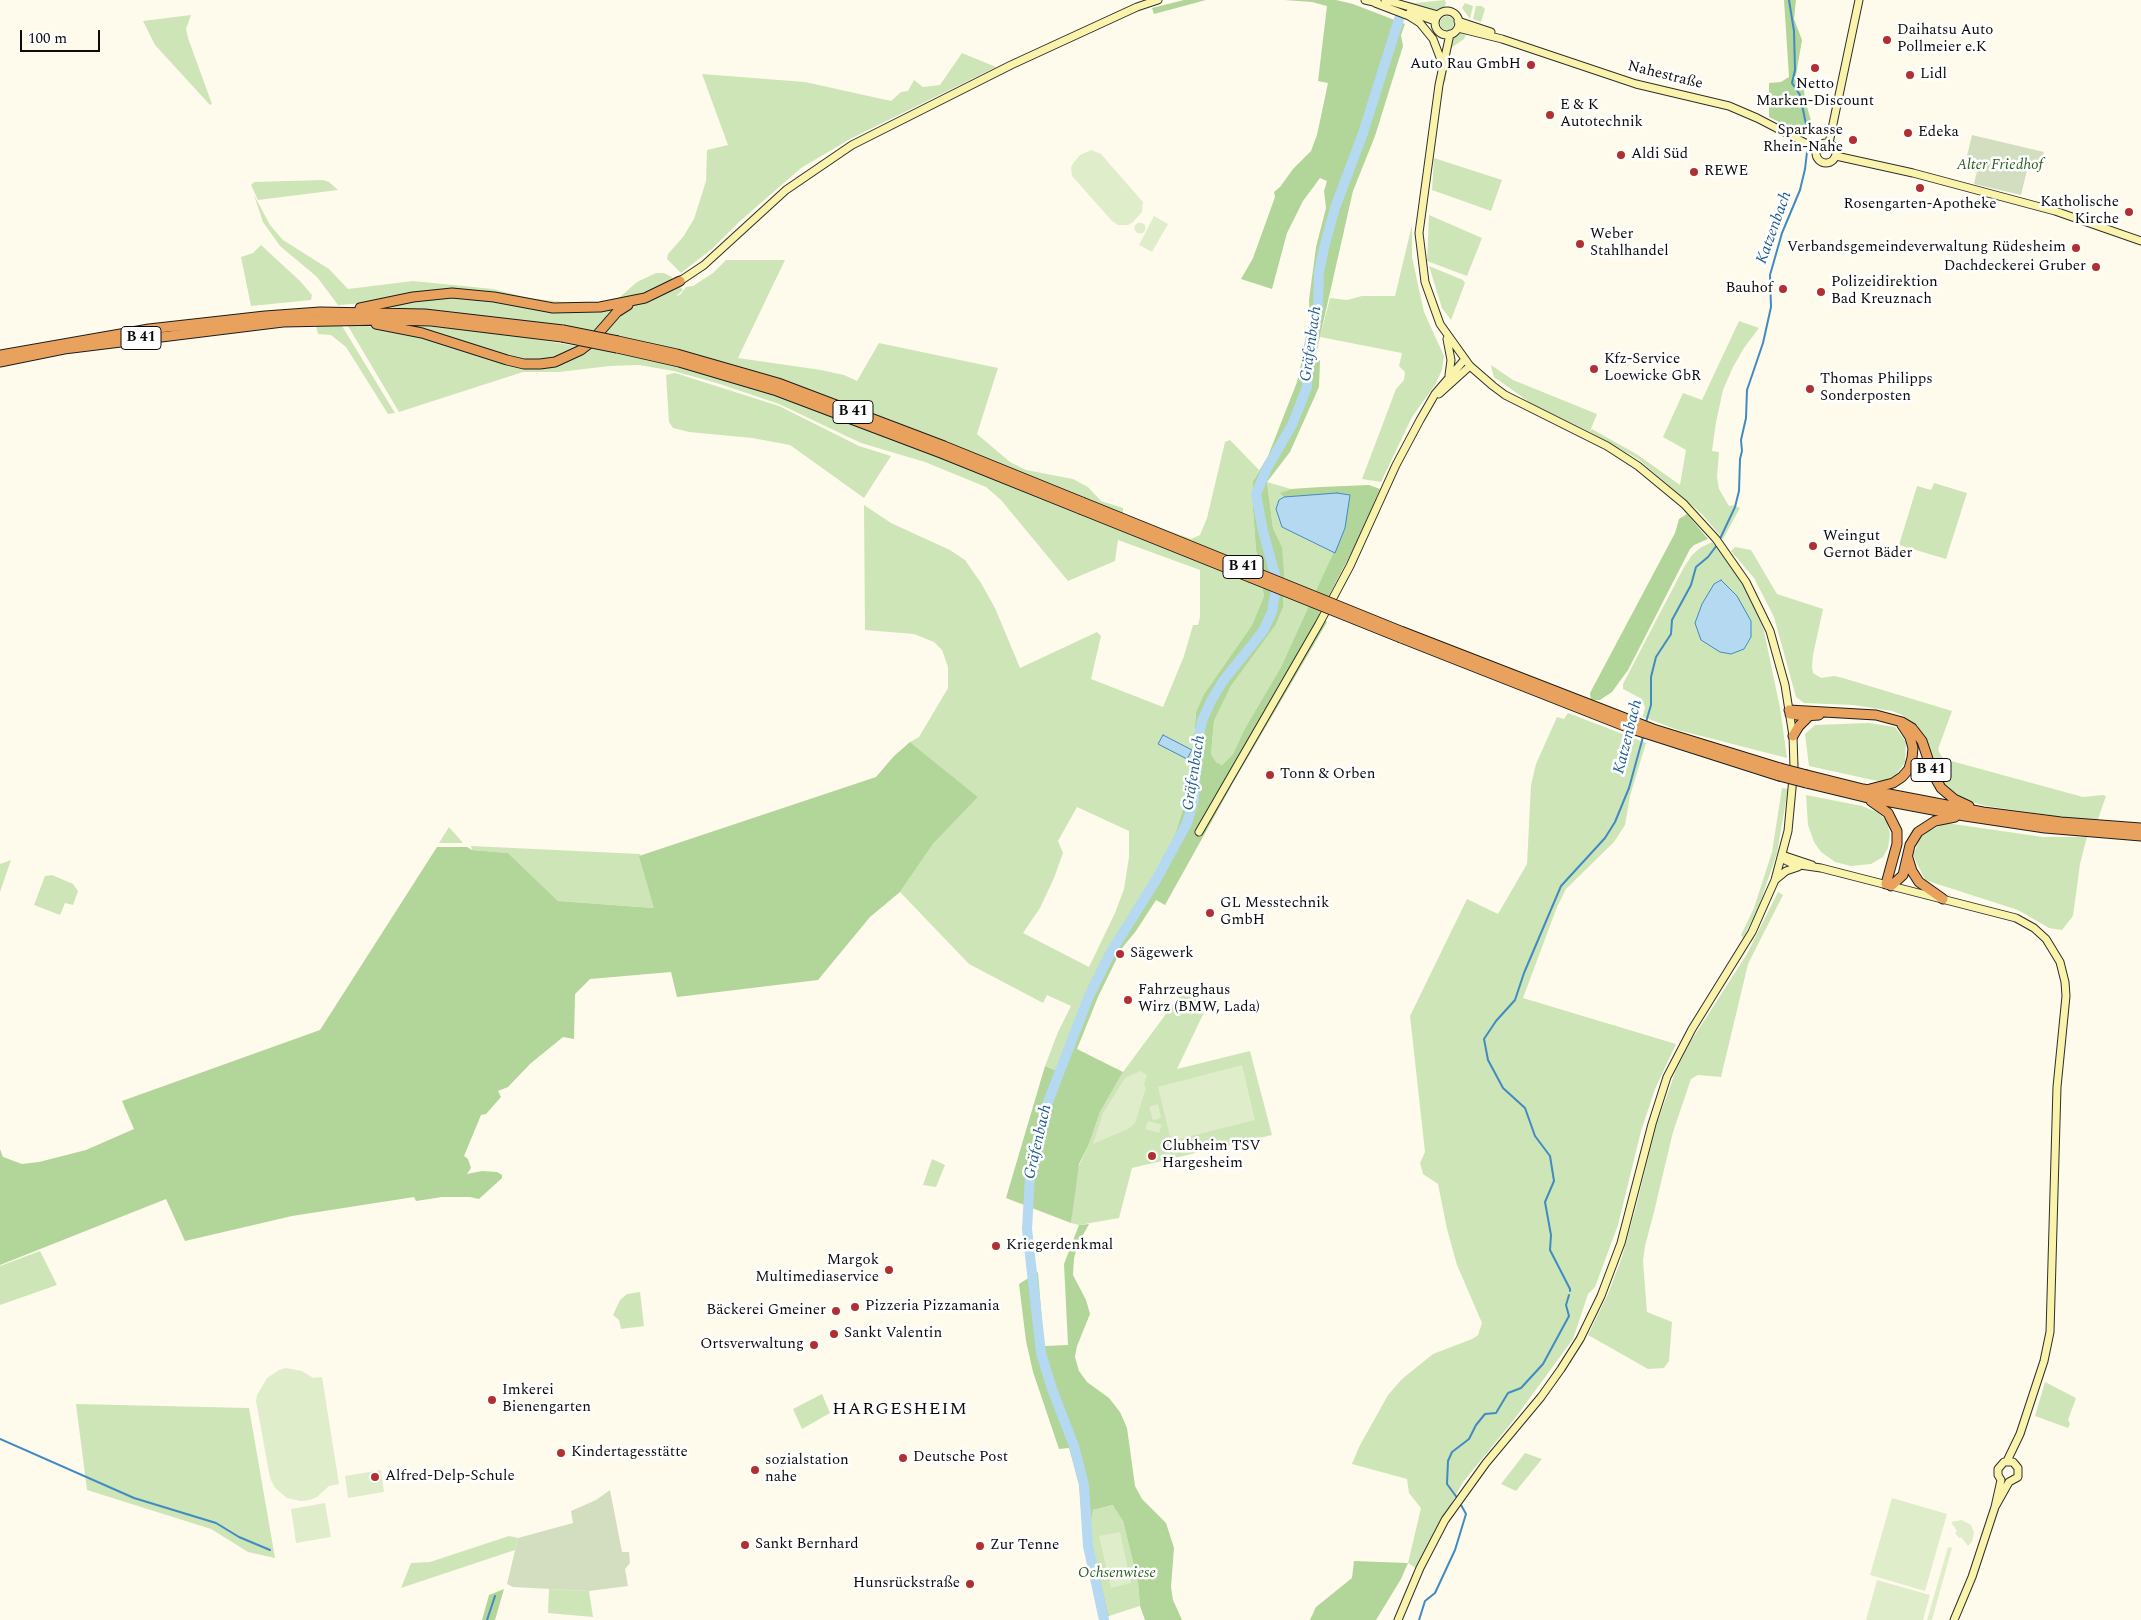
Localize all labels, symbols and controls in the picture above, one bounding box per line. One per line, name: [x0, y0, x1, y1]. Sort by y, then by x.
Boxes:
scale bar: [22, 20, 102, 52]
place label: Daihatsu Auto Pollmeier e.K: [1897, 22, 1993, 57]
text: 100 m: [28, 27, 67, 50]
marker: Daihatsu Auto Pollmeier e.K: [1881, 34, 1893, 46]
place label: Auto Rau GmbH: [1410, 56, 1521, 74]
street label: Nahestraße: [1626, 58, 1704, 94]
marker: Auto Rau GmbH: [1525, 59, 1537, 71]
marker: Netto Marken-Discount: [1809, 62, 1821, 74]
place label: Lidl: [1920, 66, 1947, 84]
marker: Lidl: [1904, 69, 1916, 81]
place label: Netto Marken-Discount: [1756, 76, 1874, 111]
place label: E & K Autotechnik: [1560, 97, 1643, 132]
marker: E & K Autotechnik: [1544, 109, 1556, 121]
place label: Sparkasse Rhein-Nahe: [1763, 122, 1843, 157]
place label: Edeka: [1918, 124, 1959, 142]
marker: Edeka: [1902, 127, 1914, 139]
marker: Sparkasse Rhein-Nahe: [1847, 134, 1859, 146]
place label: Aldi Süd: [1631, 146, 1688, 164]
marker: Aldi Süd: [1615, 149, 1627, 161]
park label: Alter Friedhof: [1957, 157, 2043, 175]
place label: REWE: [1704, 163, 1748, 181]
marker: REWE: [1688, 166, 1700, 178]
marker: Rosengarten-Apotheke: [1914, 182, 1926, 194]
water label: Katzenbach: [1753, 189, 1797, 267]
place label: Katholische Kirche: [2040, 194, 2119, 229]
place label: Rosengarten-Apotheke: [1844, 196, 1996, 214]
marker: Katholische Kirche: [2123, 206, 2135, 218]
place label: Weber Stahlhandel: [1590, 226, 1669, 261]
marker: Weber Stahlhandel: [1574, 238, 1586, 250]
place label: Verbandsgemeindeverwaltung Rüdesheim: [1787, 239, 2066, 257]
marker: Verbandsgemeindeverwaltung Rüdesheim: [2070, 242, 2082, 254]
place label: Dachdeckerei Gruber: [1944, 258, 2086, 276]
marker: Dachdeckerei Gruber: [2090, 261, 2102, 273]
place label: Polizeidirektion Bad Kreuznach: [1831, 274, 1938, 309]
place label: Bauhof: [1725, 280, 1773, 298]
marker: Bauhof: [1777, 283, 1789, 295]
marker: Polizeidirektion Bad Kreuznach: [1815, 286, 1827, 298]
water label: Gräfenbach: [1297, 305, 1327, 383]
road number: B 41: [121, 326, 161, 349]
place label: Kfz-Service Loewicke GbR: [1604, 351, 1701, 386]
marker: Kfz-Service Loewicke GbR: [1588, 363, 1600, 375]
place label: Thomas Philipps Sonderposten: [1820, 371, 1933, 406]
marker: Thomas Philipps Sonderposten: [1804, 383, 1816, 395]
road number: B 41: [833, 401, 873, 424]
place label: Weingut Gernot Bäder: [1823, 528, 1912, 563]
marker: Weingut Gernot Bäder: [1807, 540, 1819, 552]
road number: B 41: [1223, 556, 1263, 578]
water label: Katzenbach: [1611, 698, 1647, 776]
water label: Gräfenbach: [1180, 734, 1210, 812]
road number: B 41: [1911, 758, 1951, 782]
place label: Tonn & Orben: [1280, 766, 1375, 784]
marker: Tonn & Orben: [1264, 769, 1276, 781]
place label: GL Messtechnik GmbH: [1220, 895, 1329, 930]
marker: GL Messtechnik GmbH: [1204, 907, 1216, 919]
place label: Sägewerk: [1130, 945, 1194, 963]
marker: Sägewerk: [1114, 948, 1126, 960]
place label: Fahrzeughaus Wirz (BMW, Lada): [1138, 982, 1260, 1017]
marker: Fahrzeughaus Wirz (BMW, Lada): [1122, 994, 1134, 1006]
water label: Gräfenbach: [1021, 1103, 1057, 1181]
place label: Clubheim TSV Hargesheim: [1162, 1138, 1261, 1173]
marker: Clubheim TSV Hargesheim: [1146, 1150, 1158, 1162]
place label: Kriegerdenkmal: [1006, 1237, 1113, 1255]
marker: Kriegerdenkmal: [990, 1240, 1002, 1252]
place label: Margok Multimediaservice: [755, 1252, 879, 1287]
marker: Margok Multimediaservice: [883, 1264, 895, 1276]
place label: Pizzeria Pizzamania: [865, 1298, 999, 1316]
marker: Pizzeria Pizzamania: [849, 1301, 861, 1313]
place label: Bäckerei Gmeiner: [706, 1302, 826, 1320]
marker: Bäckerei Gmeiner: [830, 1305, 842, 1317]
place label: Sankt Valentin: [844, 1325, 942, 1343]
marker: Sankt Valentin: [828, 1328, 840, 1340]
place label: Ortsverwaltung: [700, 1336, 804, 1354]
marker: Ortsverwaltung: [808, 1339, 820, 1351]
place label: Imkerei Bienengarten: [502, 1382, 591, 1417]
marker: Imkerei Bienengarten: [486, 1394, 498, 1406]
district label: HARGESHEIM: [831, 1399, 969, 1421]
place label: Kindertagesstätte: [571, 1444, 688, 1462]
marker: Kindertagesstätte: [555, 1447, 567, 1459]
place label: Deutsche Post: [913, 1449, 1008, 1467]
place label: sozialstation nahe: [765, 1452, 849, 1487]
marker: Deutsche Post: [897, 1452, 909, 1464]
marker: sozialstation nahe: [749, 1464, 761, 1476]
place label: Alfred-Delp-Schule: [385, 1468, 515, 1486]
marker: Alfred-Delp-Schule: [369, 1471, 381, 1483]
place label: Sankt Bernhard: [755, 1536, 859, 1554]
place label: Zur Tenne: [990, 1537, 1059, 1555]
marker: Sankt Bernhard: [739, 1539, 751, 1551]
marker: Zur Tenne: [974, 1540, 986, 1552]
park label: Ochsenwiese: [1078, 1565, 1156, 1583]
place label: Hunsrückstraße: [853, 1575, 960, 1593]
marker: Hunsrückstraße: [964, 1578, 976, 1590]

